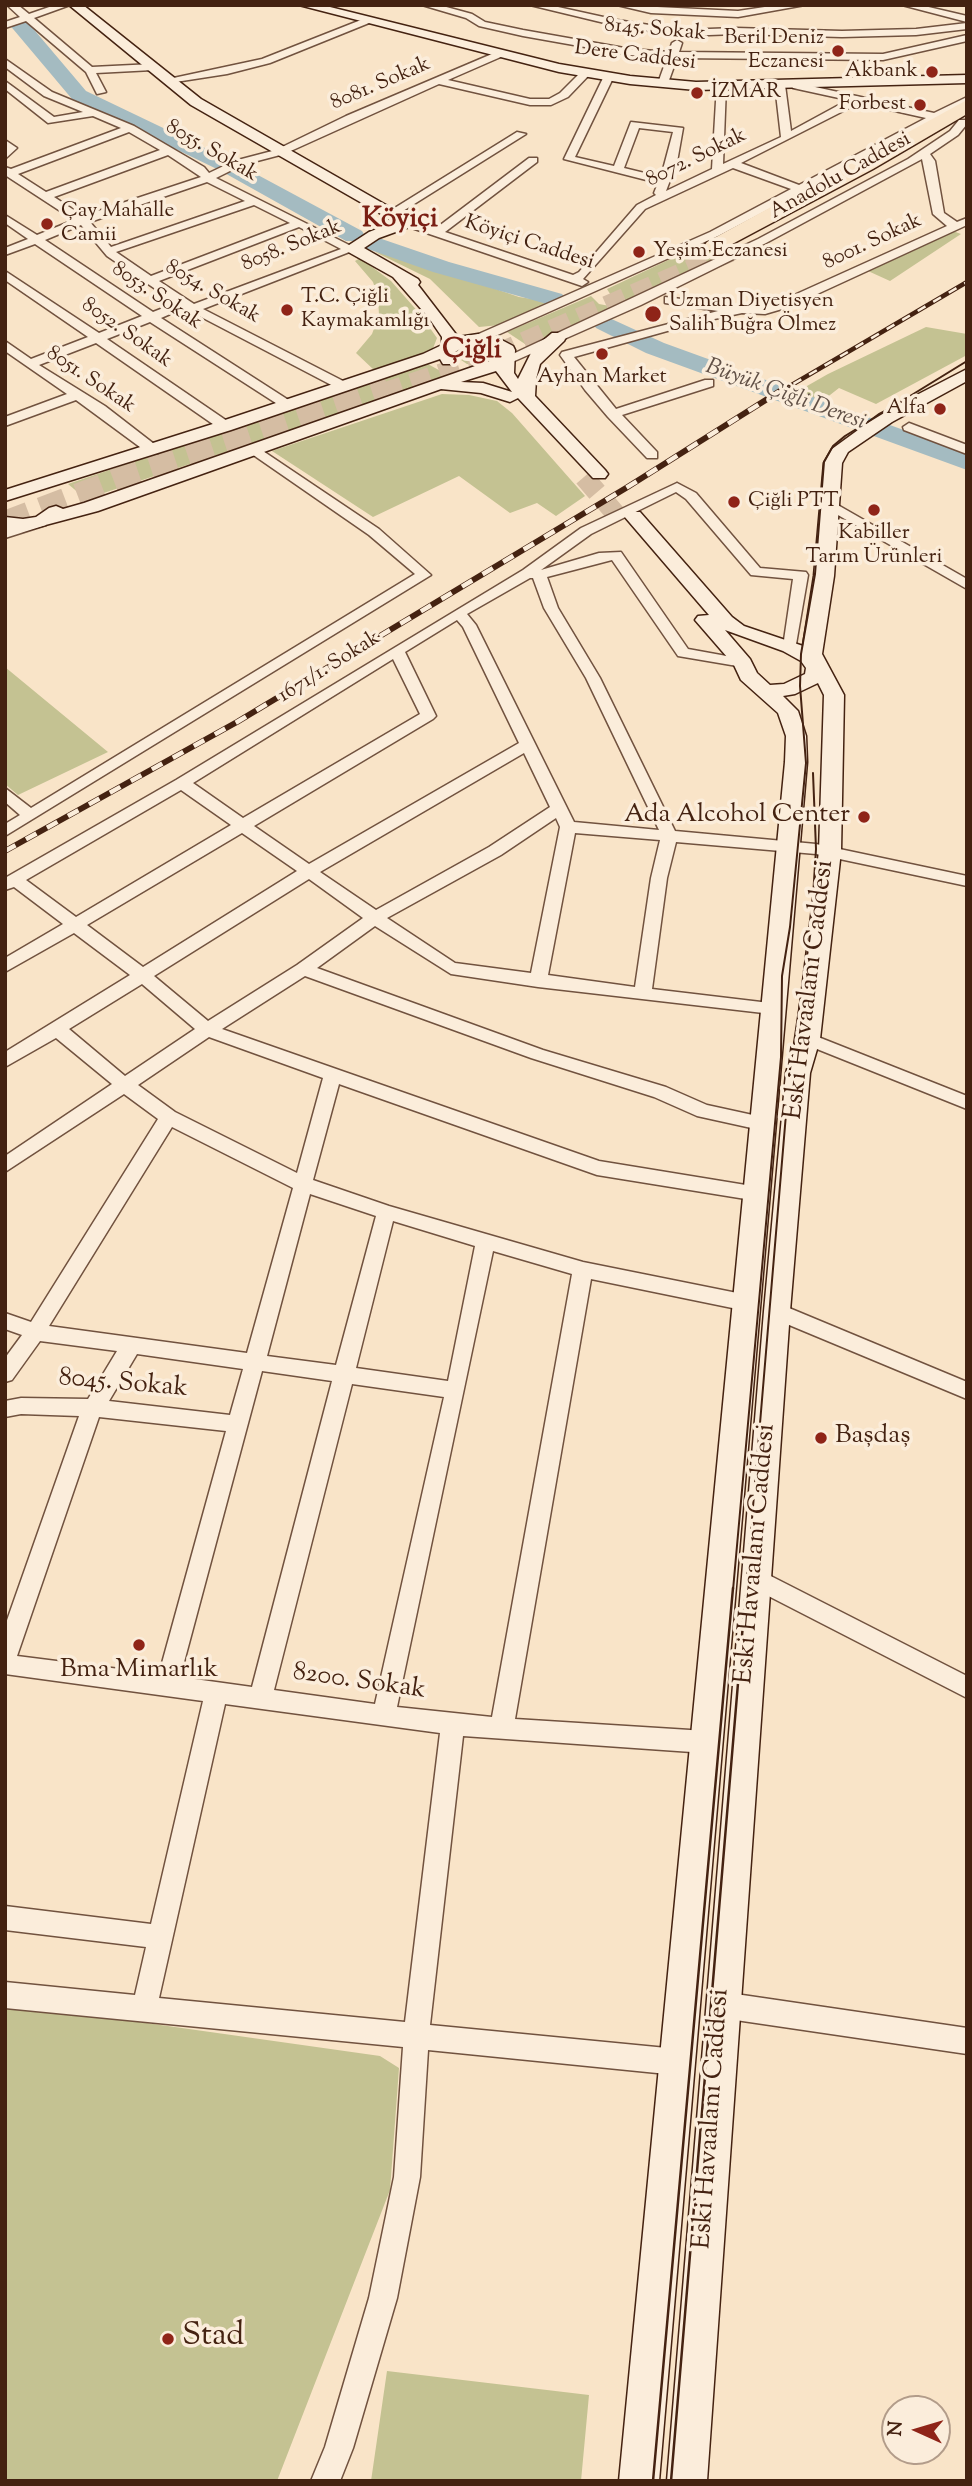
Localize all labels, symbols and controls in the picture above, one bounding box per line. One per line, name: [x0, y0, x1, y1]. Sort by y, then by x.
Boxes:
street label: 8145. Sokak: [603, 14, 707, 48]
place label: Beril Deniz Eczanesi: [724, 26, 824, 76]
street label: Dere Caddesi: [573, 37, 697, 77]
marker: Beril Deniz Eczanesi: [830, 43, 846, 59]
street label: 8081. Sokak: [328, 53, 434, 117]
place label: Akbank: [845, 59, 918, 85]
marker: Akbank: [924, 64, 940, 80]
place label: İZMAR: [711, 80, 781, 106]
marker: İZMAR: [689, 85, 705, 101]
place label: Forbest: [839, 92, 906, 118]
marker: Forbest: [912, 97, 928, 113]
street label: 8055. Sokak: [160, 115, 262, 189]
street label: 8072. Sokak: [643, 124, 751, 194]
street label: Anadolu Caddesi: [766, 128, 916, 226]
place label: Çay Mahalle Camii: [61, 199, 174, 249]
district label: Köyiçi: [362, 204, 438, 238]
street label: 8001. Sokak: [820, 209, 926, 277]
street label: Köyiçi Caddesi: [461, 211, 597, 277]
marker: Çay Mahalle Camii: [39, 216, 55, 232]
street label: 8058. Sokak: [238, 216, 346, 278]
place label: Yeşim Eczanesi: [653, 239, 788, 265]
marker: Yeşim Eczanesi: [631, 244, 647, 260]
street label: 8054. Sokak: [160, 256, 264, 330]
street label: 8053. Sokak: [106, 258, 206, 336]
place label: T.C. Çiğli Kaymakamlığı: [301, 285, 430, 335]
place label: Uzman Diyetisyen Salih Buğra Ölmez: [669, 289, 836, 339]
street label: 8052. Sokak: [76, 294, 176, 374]
marker: T.C. Çiğli Kaymakamlığı: [279, 302, 295, 318]
marker: Uzman Diyetisyen Salih Buğra Ölmez: [643, 304, 663, 324]
district label: Çiğli: [442, 335, 502, 369]
street label: 8051. Sokak: [41, 342, 139, 420]
marker: Ayhan Market: [594, 346, 610, 362]
water label: Büyük Çiğli Deresi: [701, 354, 869, 438]
place label: Ayhan Market: [537, 365, 667, 391]
place label: Alfa: [886, 396, 926, 422]
marker: Alfa: [932, 401, 948, 417]
place label: Çiğli PTT: [748, 489, 838, 515]
marker: Çiğli PTT: [726, 494, 742, 510]
marker: Kabiller Tarım Ürünleri: [866, 502, 882, 518]
place label: Kabiller Tarım Ürünleri: [806, 521, 942, 571]
street label: 1671/1. Sokak: [274, 627, 386, 709]
place label: Ada Alcohol Center: [624, 801, 850, 833]
marker: Ada Alcohol Center: [856, 809, 872, 825]
street label: Eski Havaalanı Caddesi: [780, 859, 842, 1121]
street label: 8045. Sokak: [57, 1364, 189, 1406]
place label: Başdaş: [835, 1422, 910, 1454]
street label: Eski Havaalanı Caddesi: [730, 1423, 784, 1685]
marker: Başdaş: [813, 1430, 829, 1446]
marker: Bma Mimarlık: [131, 1637, 147, 1653]
place label: Bma Mimarlık: [60, 1656, 218, 1688]
street label: 8200. Sokak: [291, 1658, 427, 1708]
street label: Eski Havaalanı Caddesi: [688, 1988, 738, 2250]
place label: Stad: [182, 2320, 244, 2358]
marker: Stad: [160, 2331, 176, 2347]
north arrow: [881, 2395, 951, 2465]
text: N: [883, 2420, 911, 2437]

